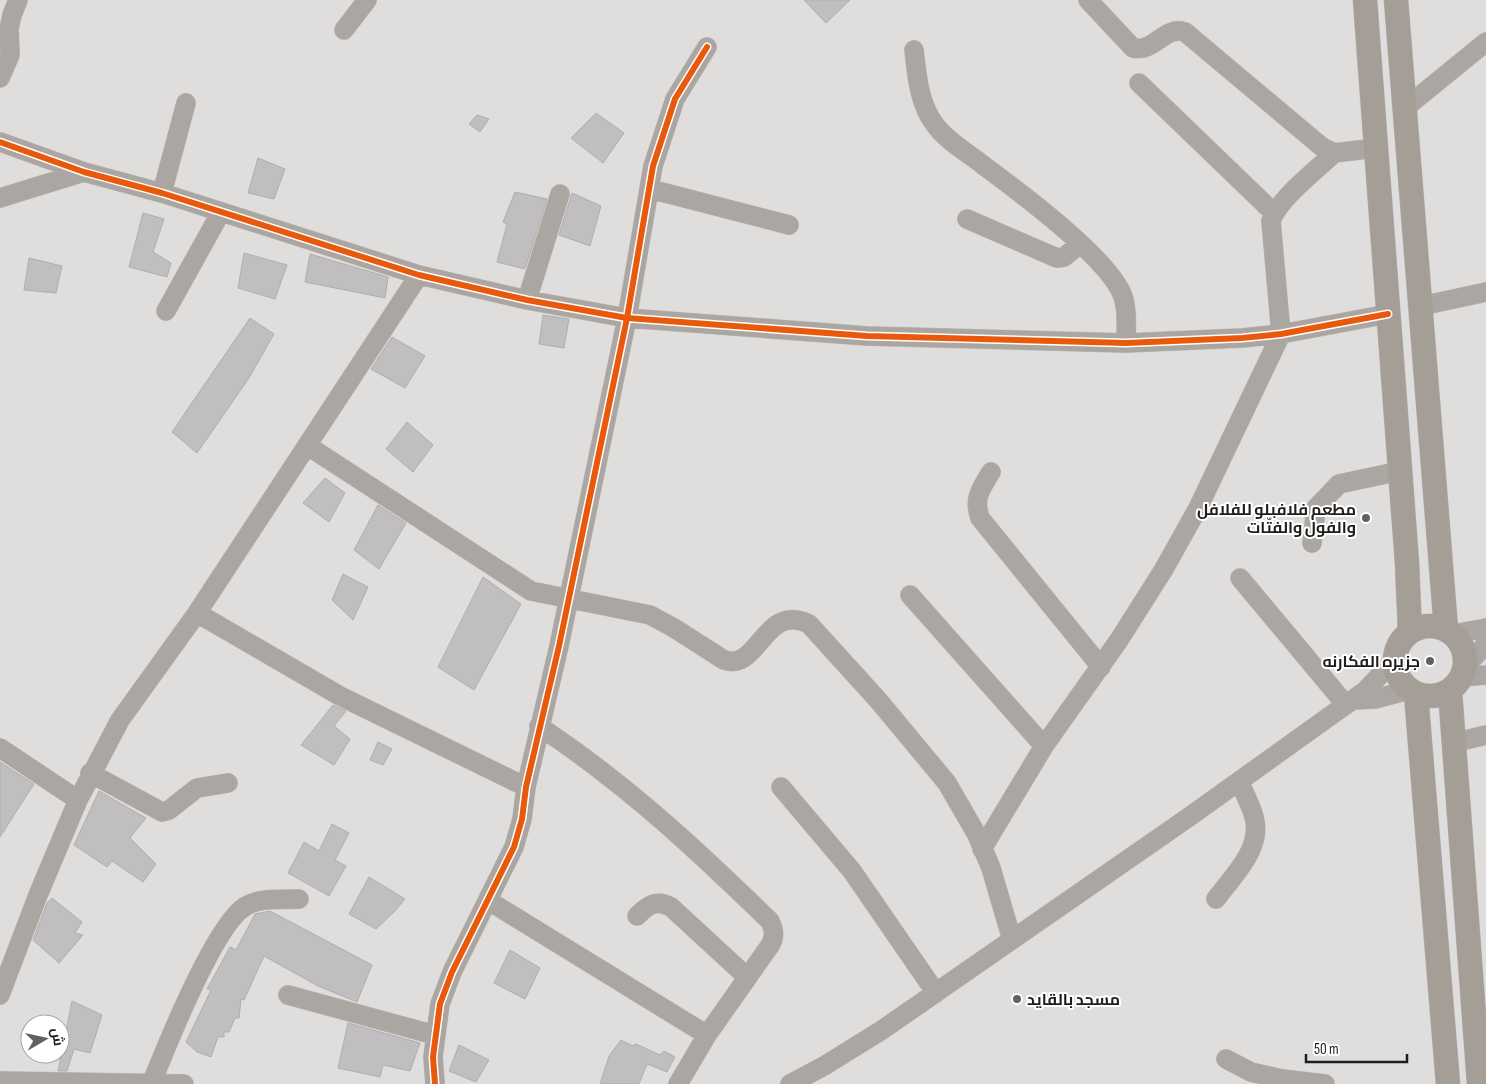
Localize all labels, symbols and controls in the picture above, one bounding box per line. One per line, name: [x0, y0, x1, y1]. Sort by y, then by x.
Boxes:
place label: مطعم فلافيلو للفلافل والفول والفتّات: [1197, 501, 1356, 538]
marker: مطعم فلافيلو للفلافل والفول والفتّات: [1360, 512, 1372, 524]
place label: جزيره الفكارنه: [1322, 653, 1420, 672]
marker: جزيره الفكارنه: [1424, 655, 1436, 667]
place label: مسجد بالقايد: [1027, 991, 1120, 1010]
marker: مسجد بالقايد: [1011, 993, 1023, 1005]
north arrow: [20, 1014, 70, 1064]
text: ش: [48, 1027, 67, 1047]
scale bar: [1306, 1032, 1407, 1064]
text: 50 m: [1314, 1040, 1339, 1059]

